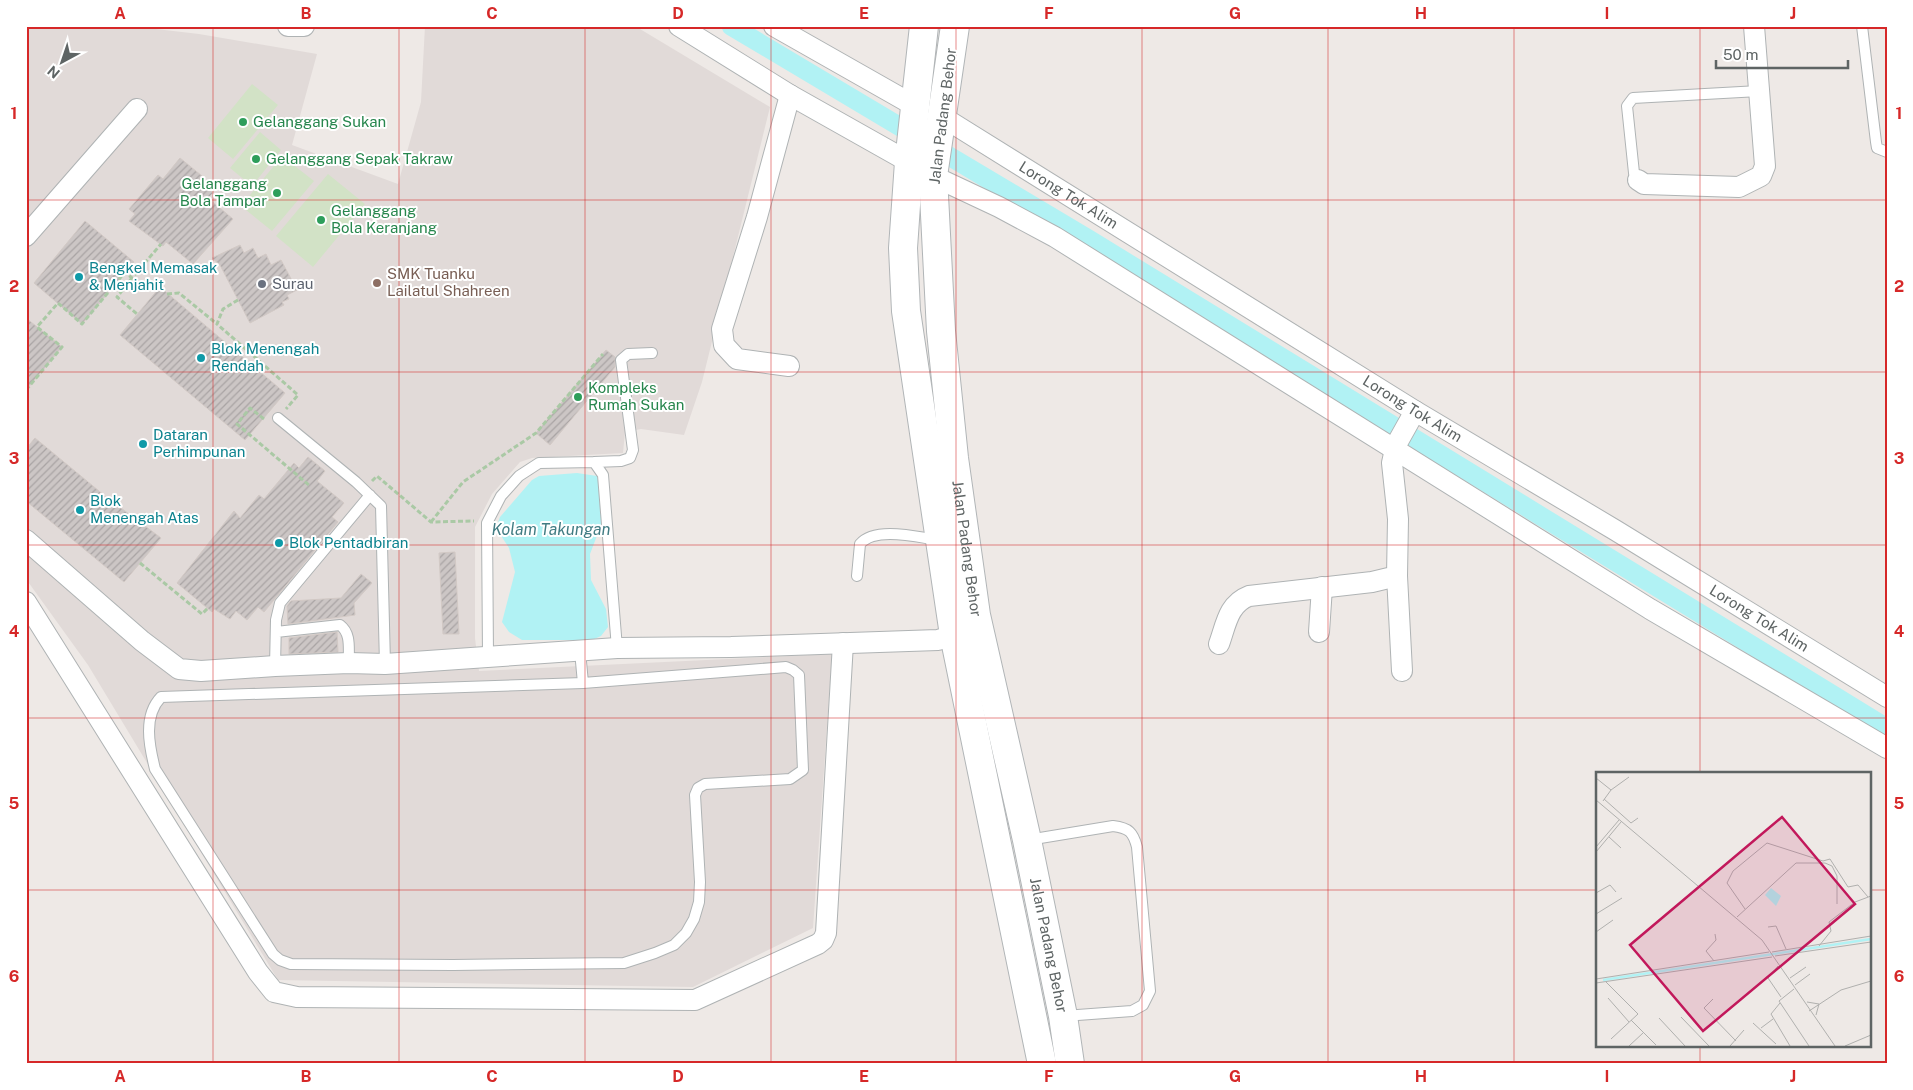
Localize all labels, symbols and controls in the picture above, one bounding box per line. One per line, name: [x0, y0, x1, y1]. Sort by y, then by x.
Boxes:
text: A: [114, 4, 126, 23]
text: B: [301, 4, 312, 23]
text: C: [486, 4, 498, 23]
text: D: [672, 4, 684, 23]
text: E: [859, 4, 869, 23]
text: F: [1044, 4, 1054, 23]
text: G: [1229, 4, 1241, 23]
text: H: [1415, 4, 1427, 23]
text: I: [1605, 4, 1609, 23]
text: J: [1790, 4, 1796, 23]
north arrow: [38, 38, 88, 88]
scale bar: [1716, 38, 1848, 70]
text: 50 m: [1723, 46, 1758, 63]
street label: Jalan Padang Behor: [926, 47, 959, 185]
text: N: [44, 62, 63, 82]
text: 1: [11, 104, 17, 123]
text: 1: [1896, 104, 1902, 123]
place label: Gelanggang Sukan: [253, 113, 386, 130]
marker: Gelanggang Sukan: [237, 116, 249, 128]
place label: Gelanggang Sepak Takraw: [266, 150, 453, 167]
marker: Gelanggang Sepak Takraw: [250, 153, 262, 165]
street label: Lorong Tok Alim: [1016, 158, 1121, 232]
place label: Gelanggang Bola Tampar: [180, 175, 267, 209]
marker: Gelanggang Bola Tampar: [271, 187, 283, 199]
place label: Gelanggang Bola Keranjang: [331, 202, 437, 236]
marker: Gelanggang Bola Keranjang: [315, 214, 327, 226]
place label: Bengkel Memasak & Menjahit: [89, 259, 218, 293]
place label: SMK Tuanku Lailatul Shahreen: [387, 265, 510, 299]
marker: Bengkel Memasak & Menjahit: [73, 271, 85, 283]
place label: Surau: [272, 275, 313, 292]
text: 2: [9, 277, 19, 296]
marker: SMK Tuanku Lailatul Shahreen: [371, 277, 383, 289]
text: 2: [1894, 277, 1904, 296]
marker: Surau: [256, 278, 268, 290]
place label: Blok Menengah Rendah: [211, 340, 319, 374]
marker: Blok Menengah Rendah: [195, 352, 207, 364]
street label: Lorong Tok Alim: [1360, 372, 1465, 445]
place label: Kompleks Rumah Sukan: [588, 379, 684, 413]
marker: Kompleks Rumah Sukan: [572, 391, 584, 403]
place label: Dataran Perhimpunan: [153, 426, 246, 460]
marker: Dataran Perhimpunan: [137, 438, 149, 450]
text: 3: [9, 449, 19, 468]
text: 3: [1894, 449, 1904, 468]
street label: Jalan Padang Behor: [949, 479, 985, 618]
place label: Blok Menengah Atas: [90, 492, 199, 526]
marker: Blok Menengah Atas: [74, 504, 86, 516]
water label: Kolam Takungan: [492, 520, 611, 539]
place label: Blok Pentadbiran: [289, 534, 408, 551]
marker: Blok Pentadbiran: [273, 537, 285, 549]
street label: Lorong Tok Alim: [1707, 581, 1812, 655]
text: 4: [9, 622, 20, 641]
text: 4: [1894, 622, 1905, 641]
inset map: [1596, 772, 1870, 1048]
text: 5: [9, 794, 20, 813]
text: 5: [1894, 794, 1905, 813]
street label: Jalan Padang Behor: [1027, 876, 1071, 1014]
text: 6: [9, 967, 19, 986]
text: 6: [1894, 967, 1904, 986]
text: A: [114, 1067, 126, 1086]
text: B: [301, 1067, 312, 1086]
text: C: [486, 1067, 498, 1086]
text: D: [672, 1067, 684, 1086]
text: E: [859, 1067, 869, 1086]
text: F: [1044, 1067, 1054, 1086]
text: G: [1229, 1067, 1241, 1086]
text: H: [1415, 1067, 1427, 1086]
text: I: [1605, 1067, 1609, 1086]
text: J: [1790, 1067, 1796, 1086]

